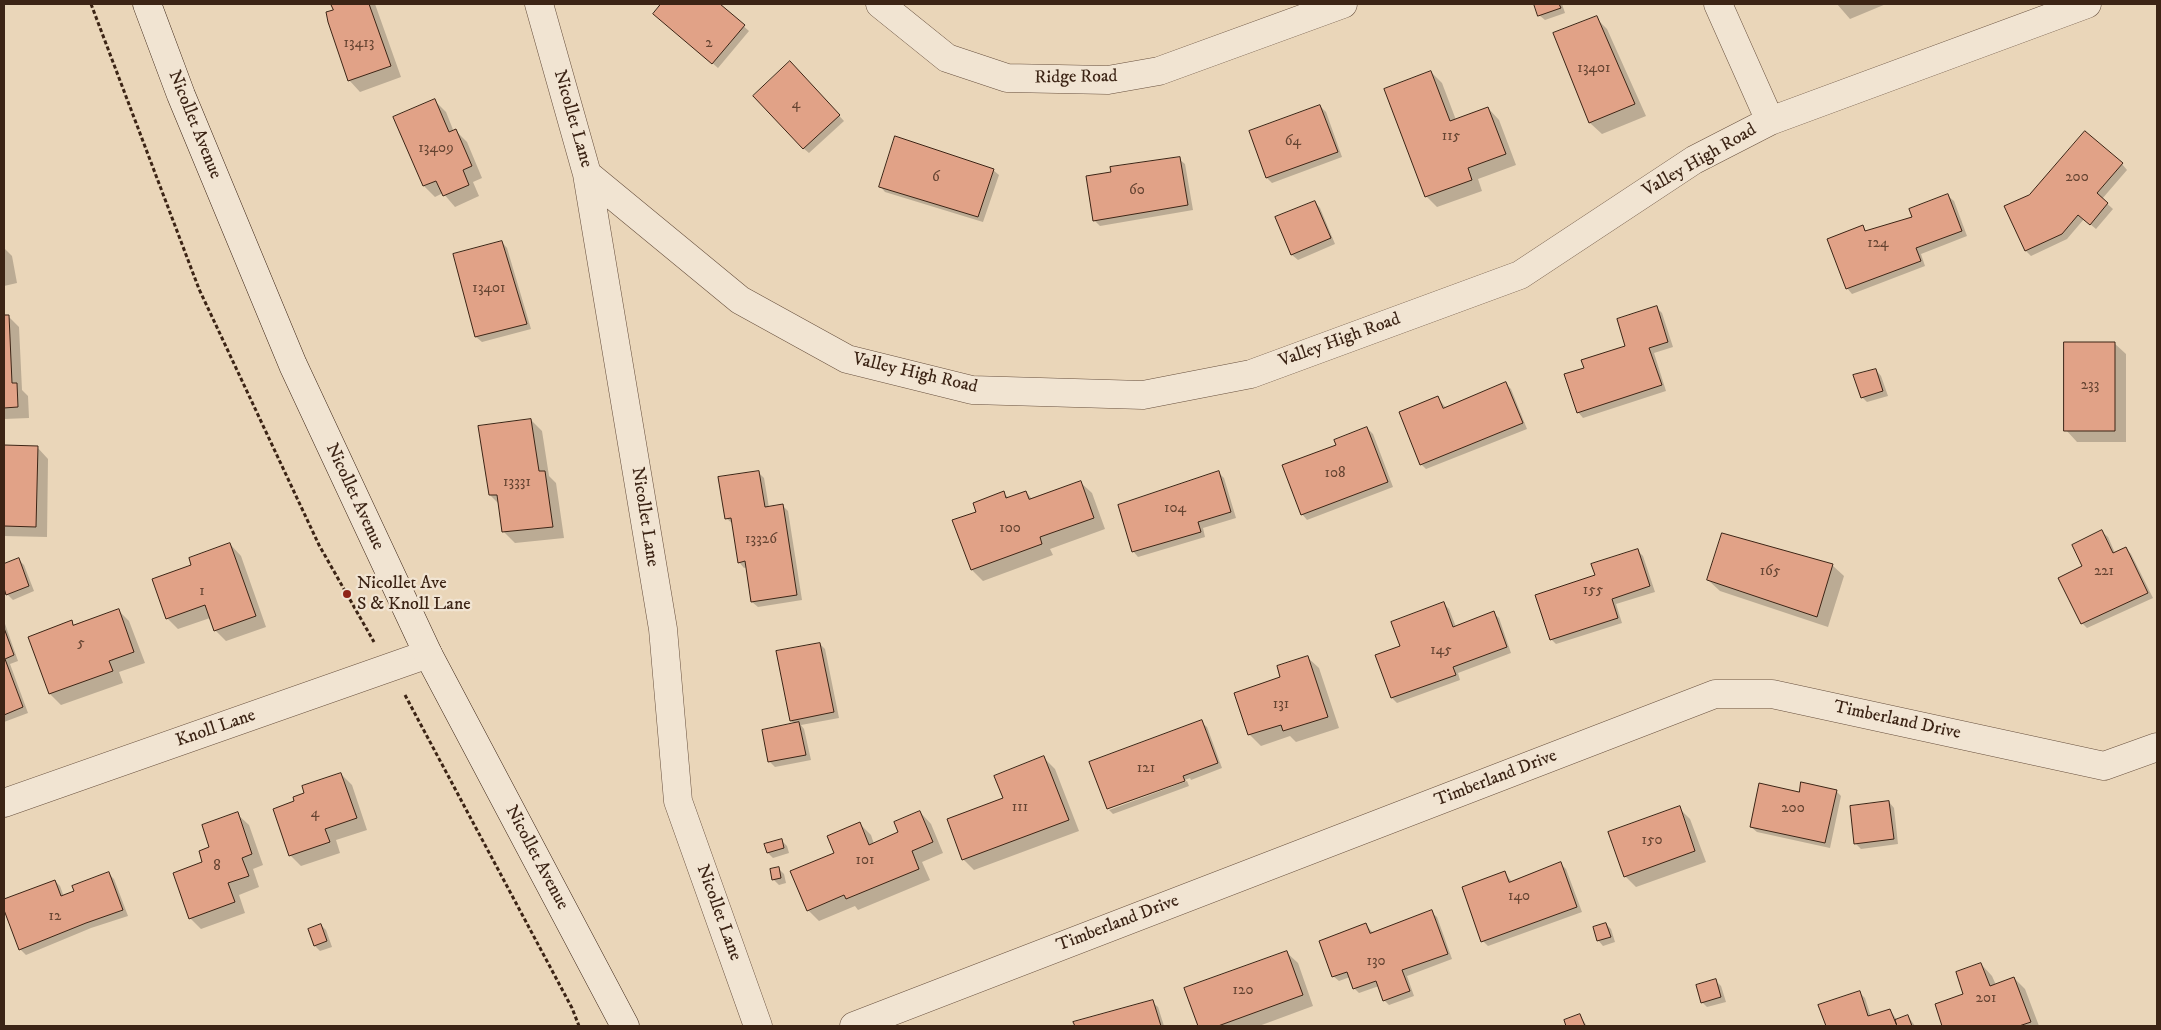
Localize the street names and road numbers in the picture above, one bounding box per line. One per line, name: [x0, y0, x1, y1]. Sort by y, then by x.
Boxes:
street label: Ridge Road: [1034, 66, 1118, 90]
street label: Nicollet Avenue: [162, 68, 226, 182]
street label: Nicollet Lane: [548, 68, 596, 170]
street label: Valley High Road: [1639, 120, 1761, 202]
street label: Valley High Road: [1276, 309, 1404, 373]
street label: Valley High Road: [850, 349, 980, 399]
street label: Nicollet Avenue: [320, 440, 388, 554]
street label: Nicollet Lane: [625, 466, 663, 568]
street label: Timberland Drive: [1831, 697, 1963, 745]
street label: Knoll Lane: [173, 705, 259, 753]
street label: Timberland Drive: [1432, 746, 1560, 812]
street label: Nicollet Avenue: [499, 802, 573, 914]
street label: Nicollet Lane: [691, 862, 745, 964]
street label: Timberland Drive: [1054, 891, 1182, 957]

